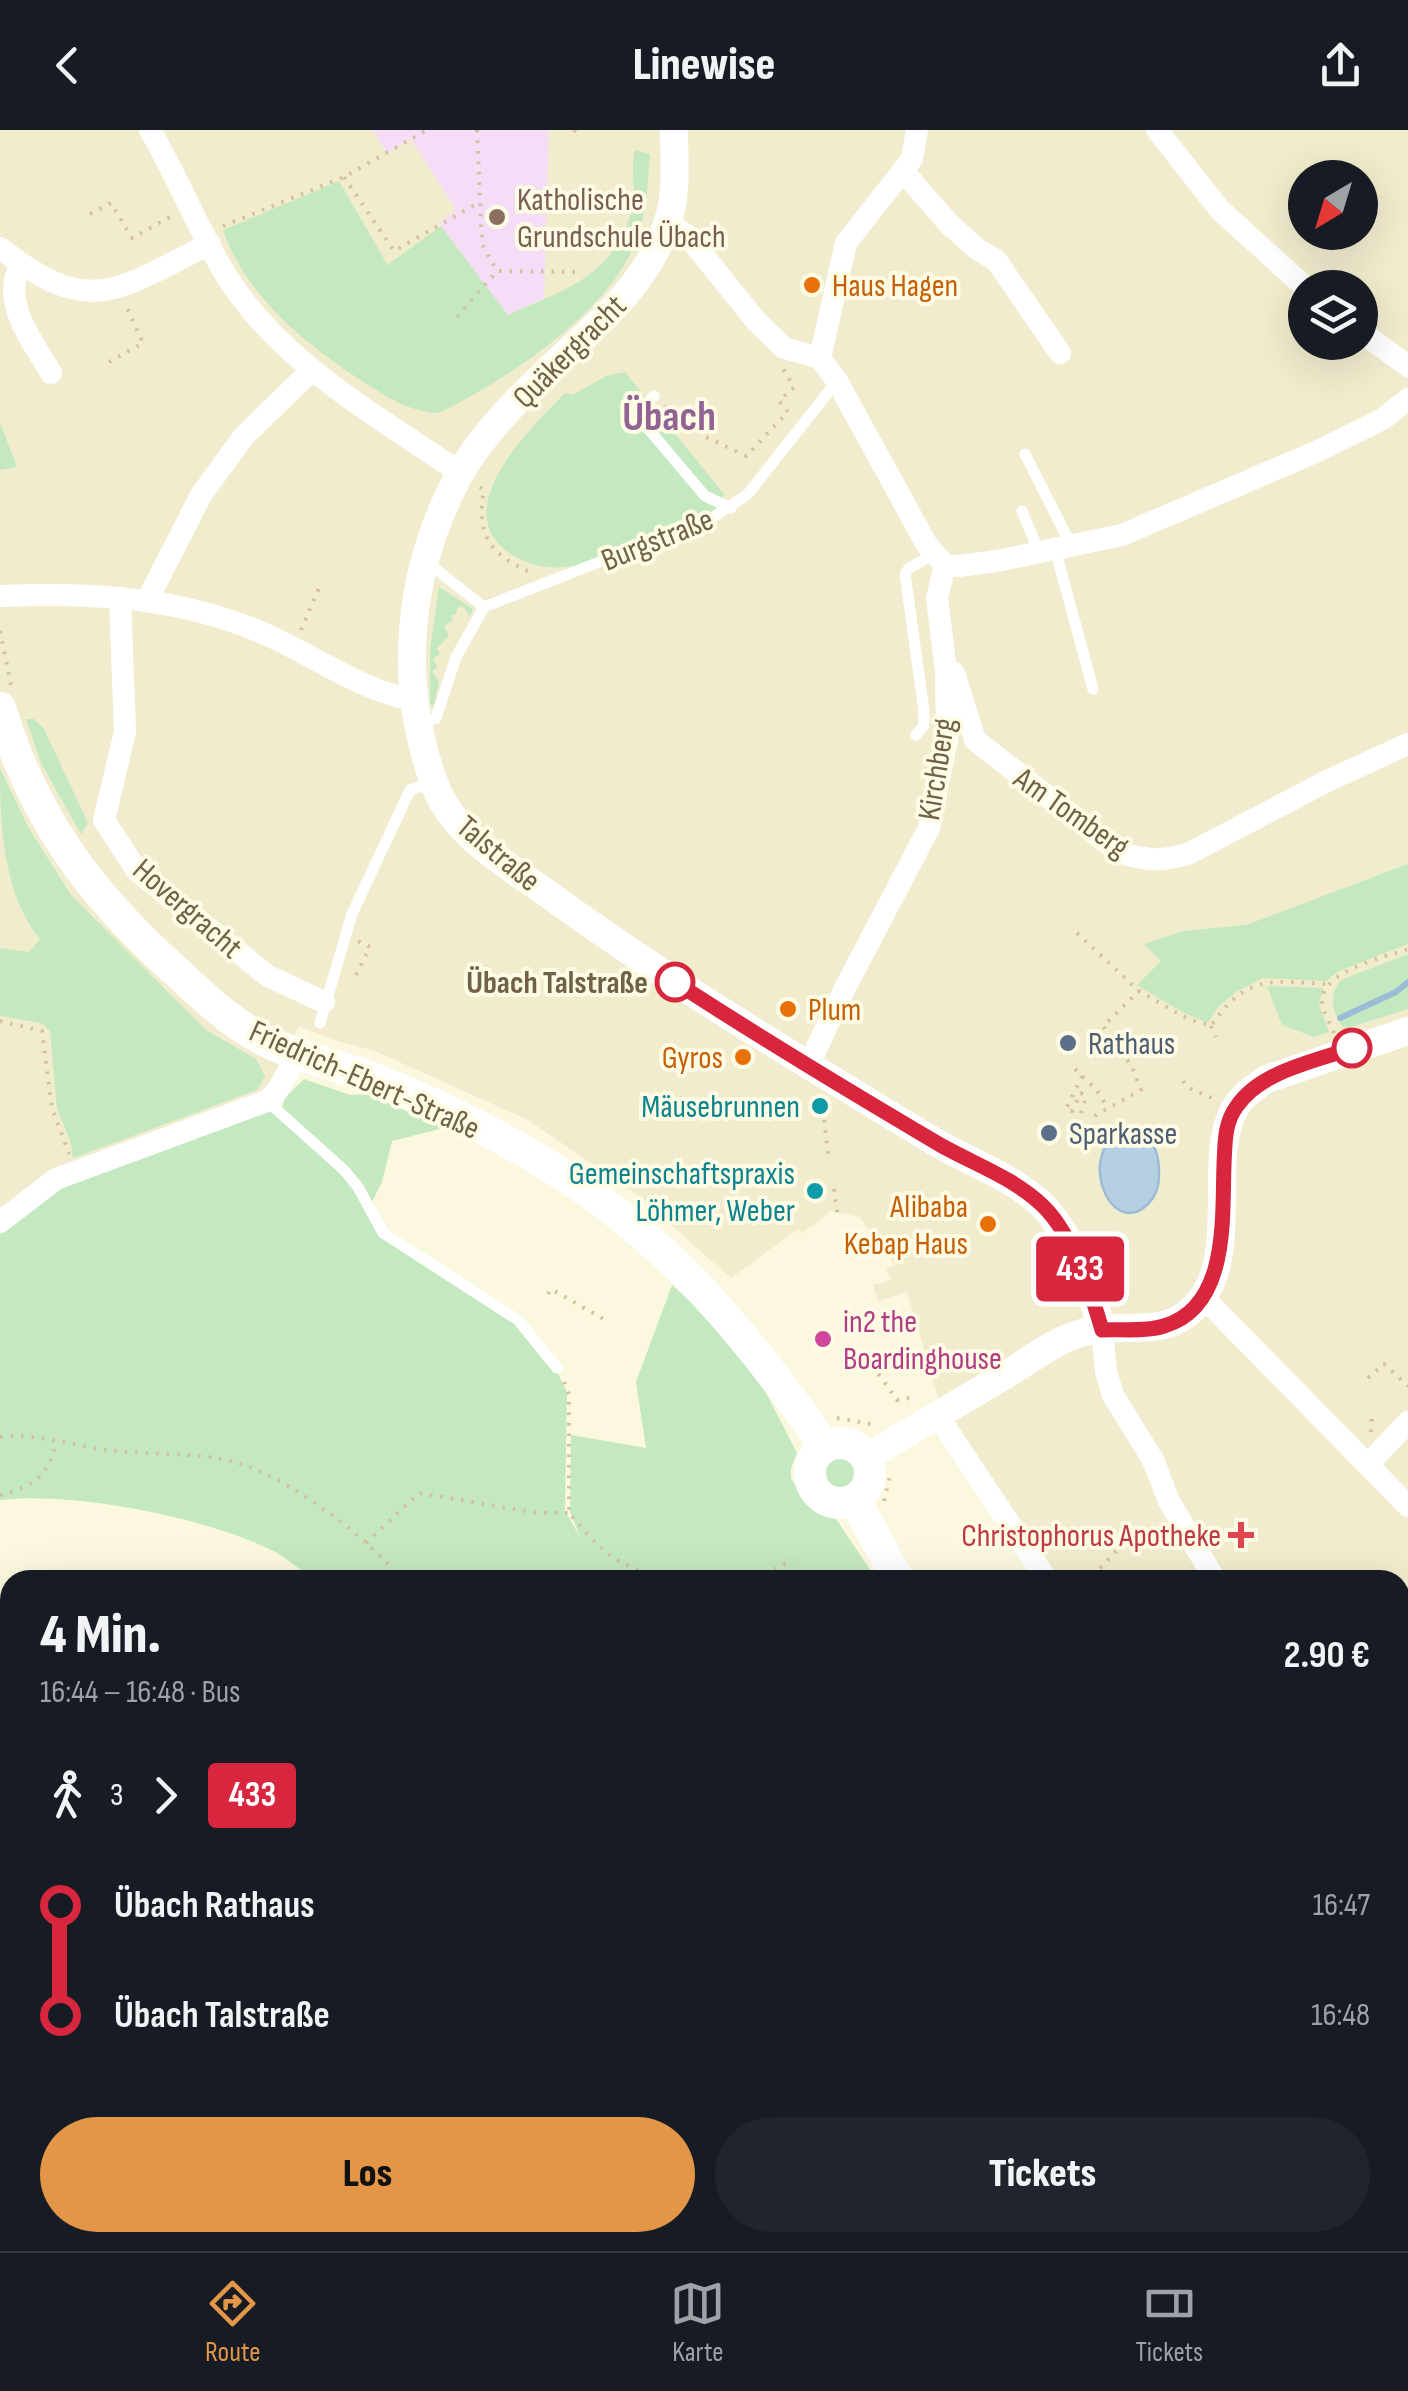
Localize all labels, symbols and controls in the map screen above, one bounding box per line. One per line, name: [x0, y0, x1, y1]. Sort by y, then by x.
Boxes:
icon: back: [40, 38, 95, 93]
text: Linewise: [633, 38, 775, 93]
icon: share: [1313, 38, 1368, 93]
north arrow: [1288, 160, 1378, 250]
map controls: [1288, 160, 1378, 360]
place label: Katholische Grundschule Übach: [517, 181, 726, 257]
marker: Katholische Grundschule Übach: [486, 206, 508, 228]
place label: Haus Hagen: [832, 267, 958, 306]
button: layers: [1288, 270, 1378, 360]
marker: Haus Hagen: [801, 274, 823, 296]
street label: Quäkergracht: [505, 287, 635, 417]
district label: Übach: [622, 392, 716, 443]
street label: Burgstraße: [596, 500, 719, 580]
street label: Kirchberg: [910, 715, 965, 823]
street label: Am Tomberg: [1005, 759, 1136, 867]
street label: Talstraße: [448, 808, 548, 900]
street label: Hovergracht: [124, 851, 250, 967]
marker: Übach Talstraße: [656, 963, 694, 1001]
place label: Übach Talstraße: [466, 964, 648, 1003]
place label: Plum: [808, 991, 861, 1030]
marker: Plum: [777, 998, 799, 1020]
street label: Friedrich-Ebert-Straße: [243, 1012, 485, 1149]
place label: Rathaus: [1088, 1025, 1175, 1064]
unlabelled marker: [1333, 1029, 1371, 1067]
marker: Rathaus: [1057, 1032, 1079, 1054]
place label: Gyros: [662, 1039, 723, 1078]
marker: Gyros: [732, 1046, 754, 1068]
place label: Mäusebrunnen: [641, 1088, 800, 1127]
marker: Mäusebrunnen: [809, 1095, 831, 1117]
place label: Sparkasse: [1069, 1115, 1177, 1154]
marker: Sparkasse: [1038, 1122, 1060, 1144]
place label: Gemeinschaftspraxis Löhmer, Weber: [569, 1155, 795, 1231]
marker: Gemeinschaftspraxis Löhmer, Weber: [804, 1180, 826, 1202]
place label: Alibaba Kebap Haus: [844, 1188, 968, 1264]
marker: Alibaba Kebap Haus: [977, 1213, 999, 1235]
line badge: 433: [1022, 1236, 1138, 1302]
text: 433: [1056, 1248, 1104, 1291]
place label: in2 the Boardinghouse: [843, 1303, 1002, 1379]
marker: in2 the Boardinghouse: [812, 1328, 834, 1350]
place label: Christophorus Apotheke: [961, 1517, 1221, 1556]
marker: Christophorus Apotheke: [1230, 1524, 1252, 1546]
text: 4 Min.: [40, 1602, 161, 1669]
text: 2.90 €: [1284, 1633, 1370, 1678]
text: 16:44 – 16:48 · Bus: [40, 1673, 241, 1712]
icon: walk: [40, 1768, 95, 1823]
icon: forward: [138, 1768, 193, 1823]
text: 433: [228, 1774, 276, 1817]
text: 3: [110, 1776, 123, 1815]
text: Übach Rathaus: [114, 1883, 315, 1928]
text: 16:47: [1313, 1886, 1370, 1925]
text: Übach Talstraße: [114, 1993, 330, 2038]
text: 16:48: [1311, 1996, 1370, 2035]
button: Los: [40, 2117, 695, 2232]
button: Tickets: [715, 2117, 1370, 2232]
tab: Route: [205, 2276, 260, 2369]
tab: Karte: [670, 2276, 725, 2369]
tab: Tickets: [1135, 2276, 1203, 2369]

